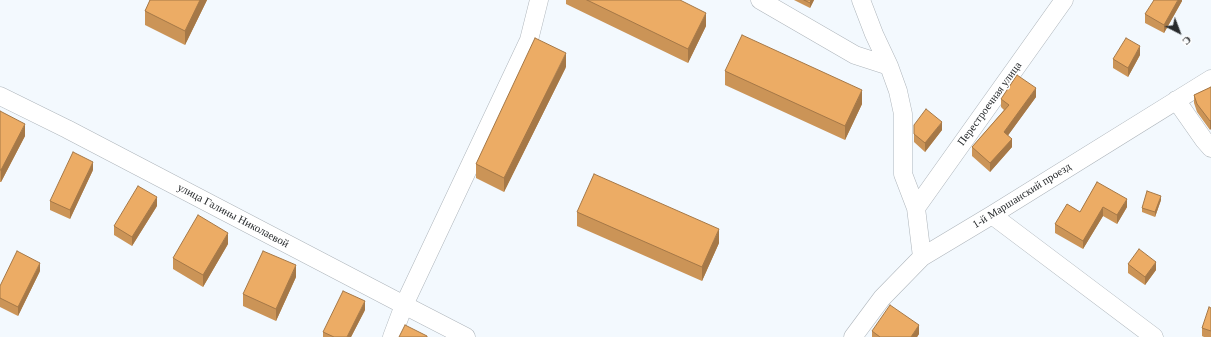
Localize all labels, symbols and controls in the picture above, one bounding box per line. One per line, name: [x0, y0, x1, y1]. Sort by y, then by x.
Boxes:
north arrow: [1159, 12, 1199, 52]
text: С: [1180, 34, 1194, 48]
street label: Перестроечная улица: [955, 60, 1025, 148]
street label: 1-й Маршанский проезд: [970, 160, 1074, 232]
street label: улица Галины Николаевой: [175, 181, 291, 251]

